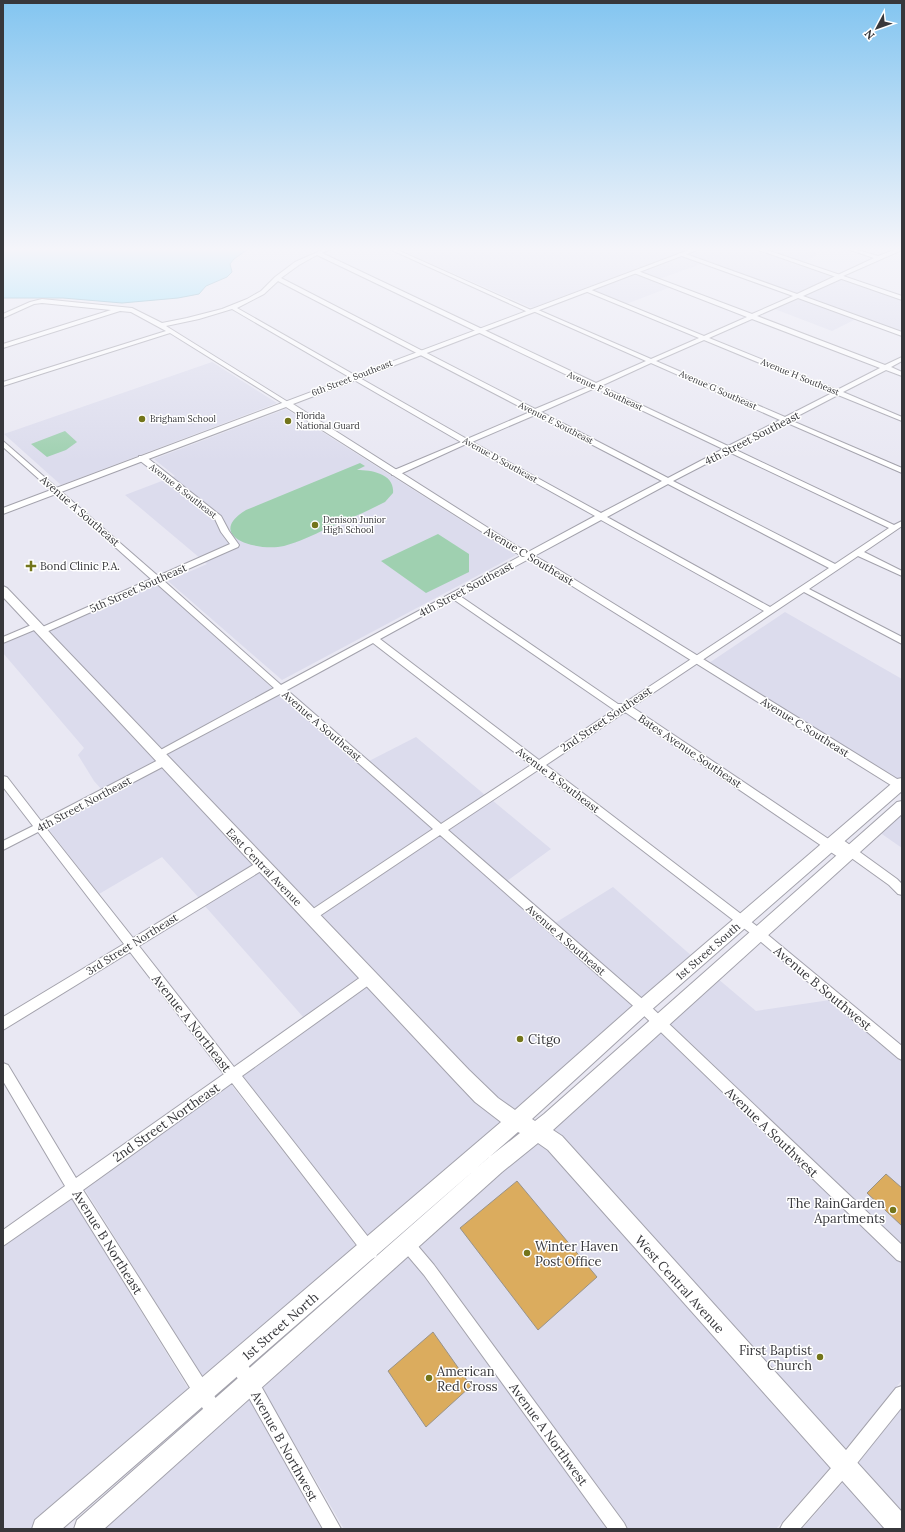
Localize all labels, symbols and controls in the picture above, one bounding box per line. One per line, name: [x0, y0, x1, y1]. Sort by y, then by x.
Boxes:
north arrow: [857, 8, 897, 48]
text: N: [861, 26, 878, 42]
street label: Avenue H Southeast: [758, 355, 842, 398]
street label: 6th Street Southeast: [310, 357, 394, 398]
street label: Avenue G Southeast: [677, 367, 759, 412]
street label: Avenue F Southeast: [565, 368, 645, 413]
street label: Avenue E Southeast: [516, 398, 596, 446]
street label: 4th Street Southeast: [702, 408, 803, 468]
place label: Florida National Guard: [296, 410, 360, 431]
place label: Brigham School: [150, 413, 216, 424]
marker: Brigham School: [137, 414, 147, 424]
marker: Florida National Guard: [283, 416, 293, 426]
street label: Avenue D Southeast: [460, 434, 540, 485]
street label: Avenue B Southeast: [147, 460, 220, 521]
street label: Avenue A Southeast: [37, 472, 123, 550]
place label: Denison Junior High School: [323, 514, 386, 535]
marker: Denison Junior High School: [310, 520, 320, 530]
street label: Avenue C Southeast: [481, 523, 577, 589]
street label: 4th Street Southeast: [416, 558, 516, 620]
place label: Bond Clinic P.A.: [40, 559, 120, 573]
marker: Bond Clinic P.A.: [25, 560, 37, 572]
street label: 5th Street Southeast: [87, 560, 189, 616]
street label: 2nd Street Southeast: [558, 683, 655, 755]
street label: Avenue A Southeast: [279, 687, 365, 765]
street label: Avenue C Southeast: [757, 694, 853, 760]
street label: Bates Avenue Southeast: [636, 711, 745, 791]
street label: Avenue B Southeast: [513, 743, 603, 816]
street label: 4th Street Northeast: [34, 773, 134, 835]
street label: East Central Avenue: [223, 825, 305, 909]
street label: Avenue A Southeast: [523, 901, 609, 979]
street label: 3rd Street Northeast: [83, 910, 181, 978]
street label: 1st Street South: [673, 919, 743, 983]
street label: Avenue B Southwest: [769, 942, 875, 1034]
street label: Avenue A Northeast: [147, 970, 235, 1076]
place label: Citgo: [528, 1031, 561, 1048]
marker: Citgo: [515, 1034, 525, 1044]
street label: 2nd Street Northeast: [109, 1079, 223, 1166]
street label: Avenue A Southwest: [721, 1083, 822, 1181]
street label: Avenue B Northeast: [68, 1186, 147, 1298]
place label: The RainGarden Apartments: [787, 1195, 885, 1227]
marker: The RainGarden Apartments: [888, 1205, 898, 1215]
street label: West Central Avenue: [631, 1232, 728, 1337]
place label: Winter Haven Post Office: [535, 1238, 618, 1270]
marker: Winter Haven Post Office: [522, 1248, 532, 1258]
street label: 1st Street North: [239, 1289, 322, 1364]
place label: First Baptist Church: [739, 1342, 812, 1374]
marker: First Baptist Church: [815, 1352, 825, 1362]
place label: American Red Cross: [436, 1363, 498, 1395]
marker: American Red Cross: [424, 1373, 434, 1383]
street label: Avenue A Northwest: [505, 1379, 592, 1489]
street label: Avenue B Northwest: [247, 1387, 322, 1504]

